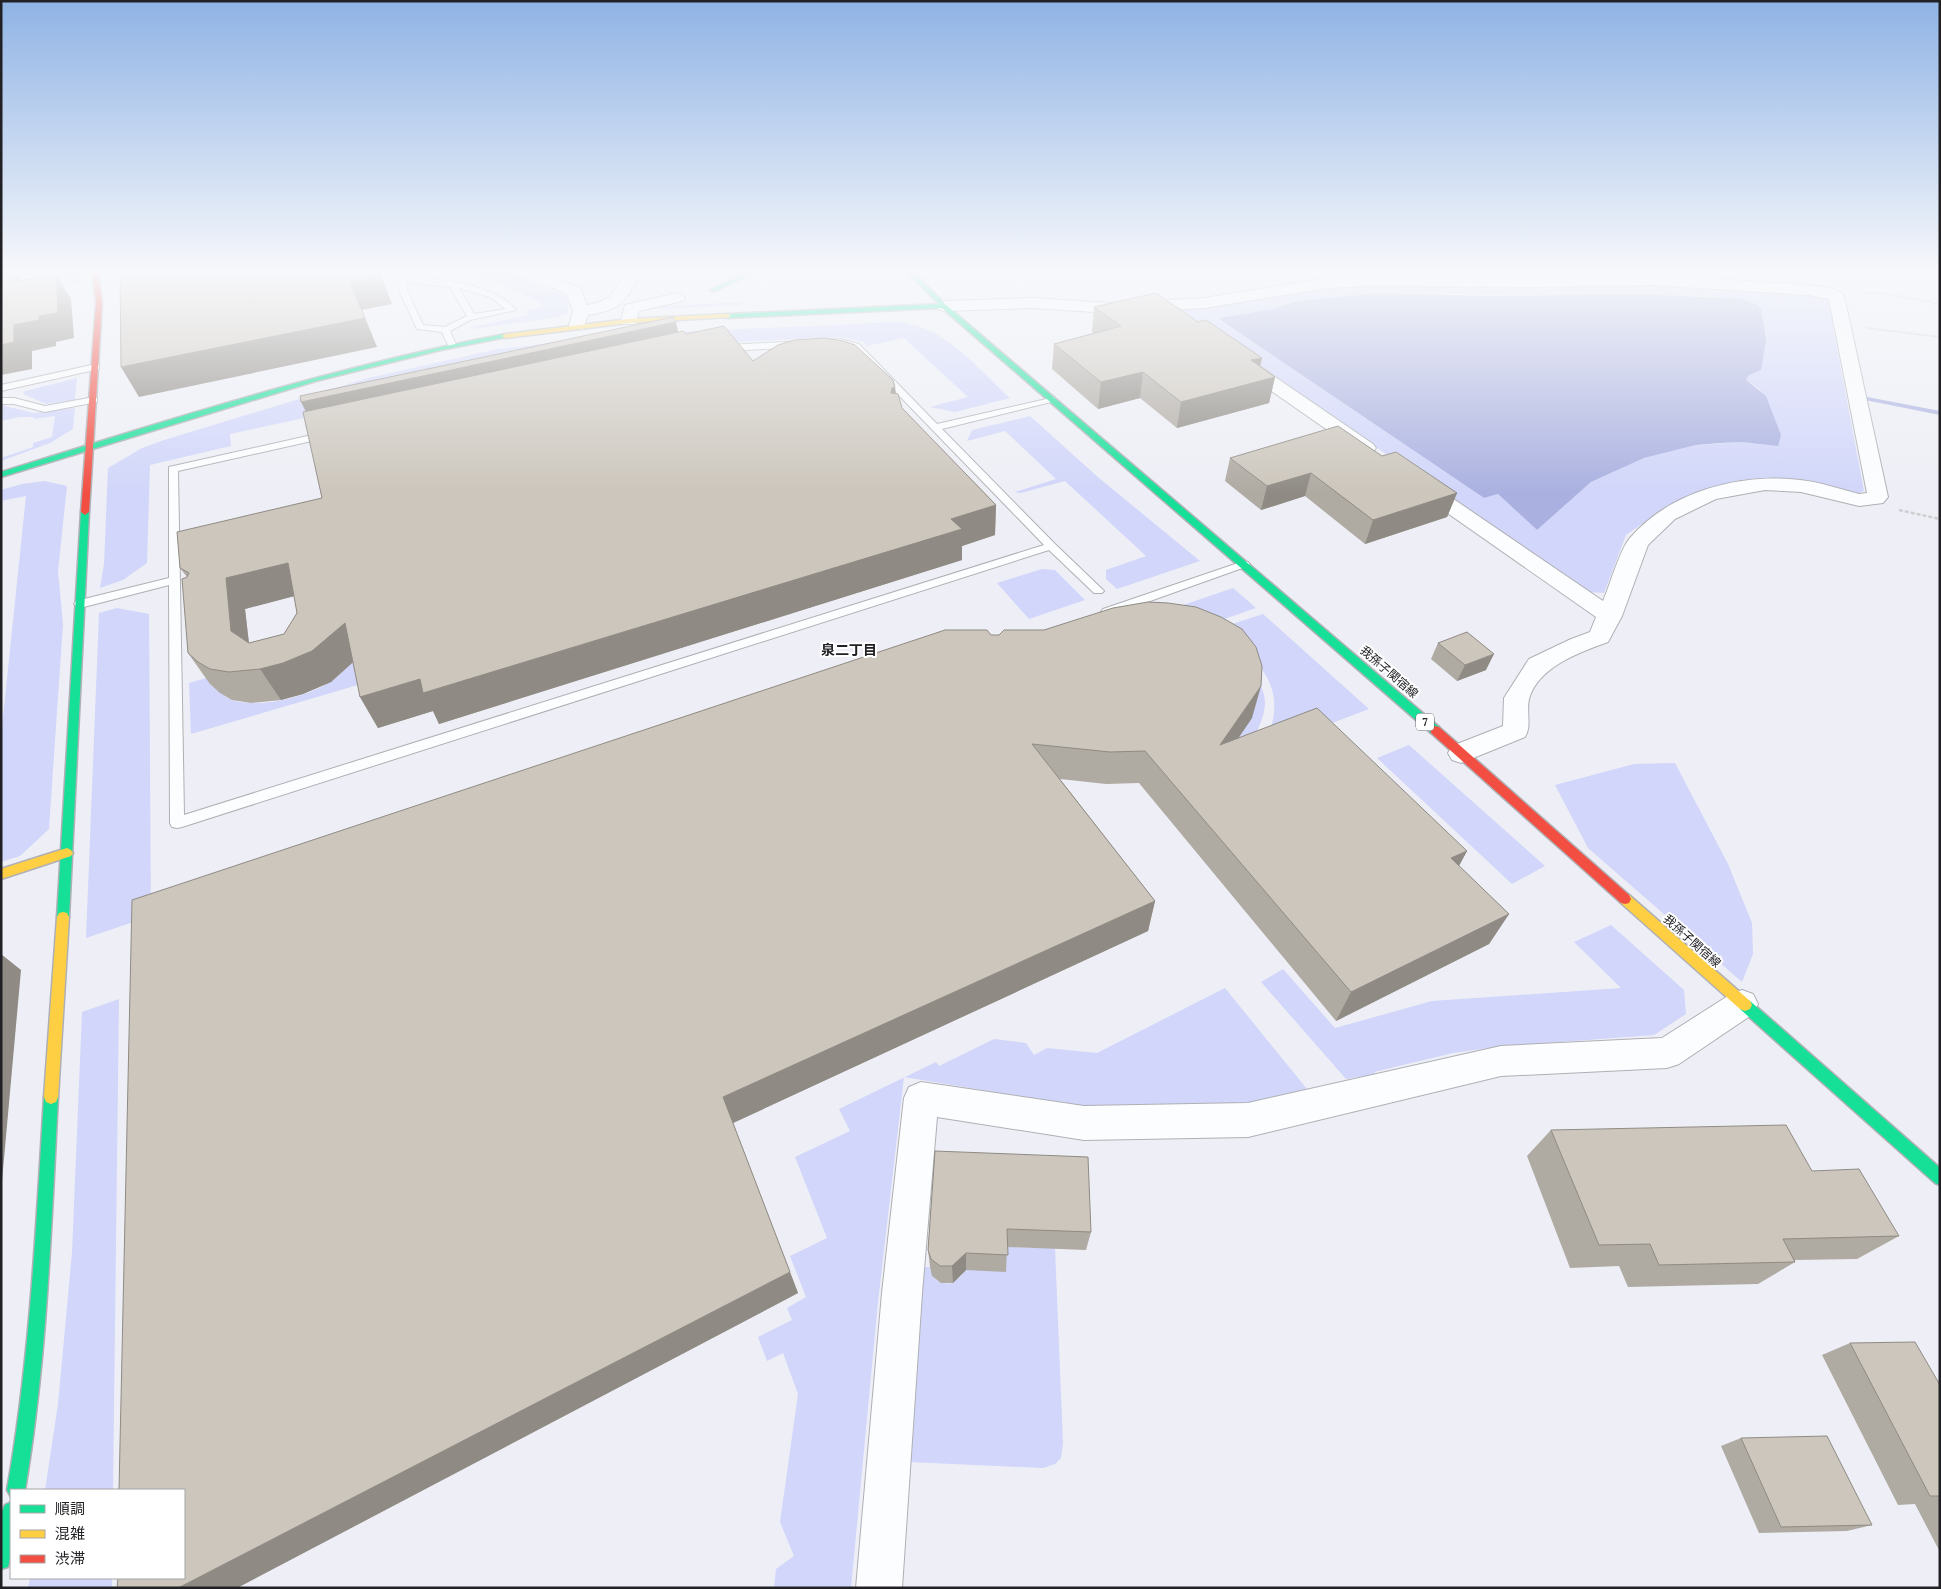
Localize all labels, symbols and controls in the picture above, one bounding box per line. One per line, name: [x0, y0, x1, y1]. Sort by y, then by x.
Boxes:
district label: 泉二丁目: [821, 641, 877, 659]
street label: 我孫子関宿線: [1357, 642, 1421, 701]
road number: 7: [1416, 714, 1434, 730]
street label: 我孫子関宿線: [1661, 911, 1724, 970]
legend: [10, 1489, 185, 1579]
text: 順調: [55, 1499, 85, 1518]
text: 混雑: [55, 1524, 85, 1543]
text: 渋滞: [55, 1549, 85, 1568]

